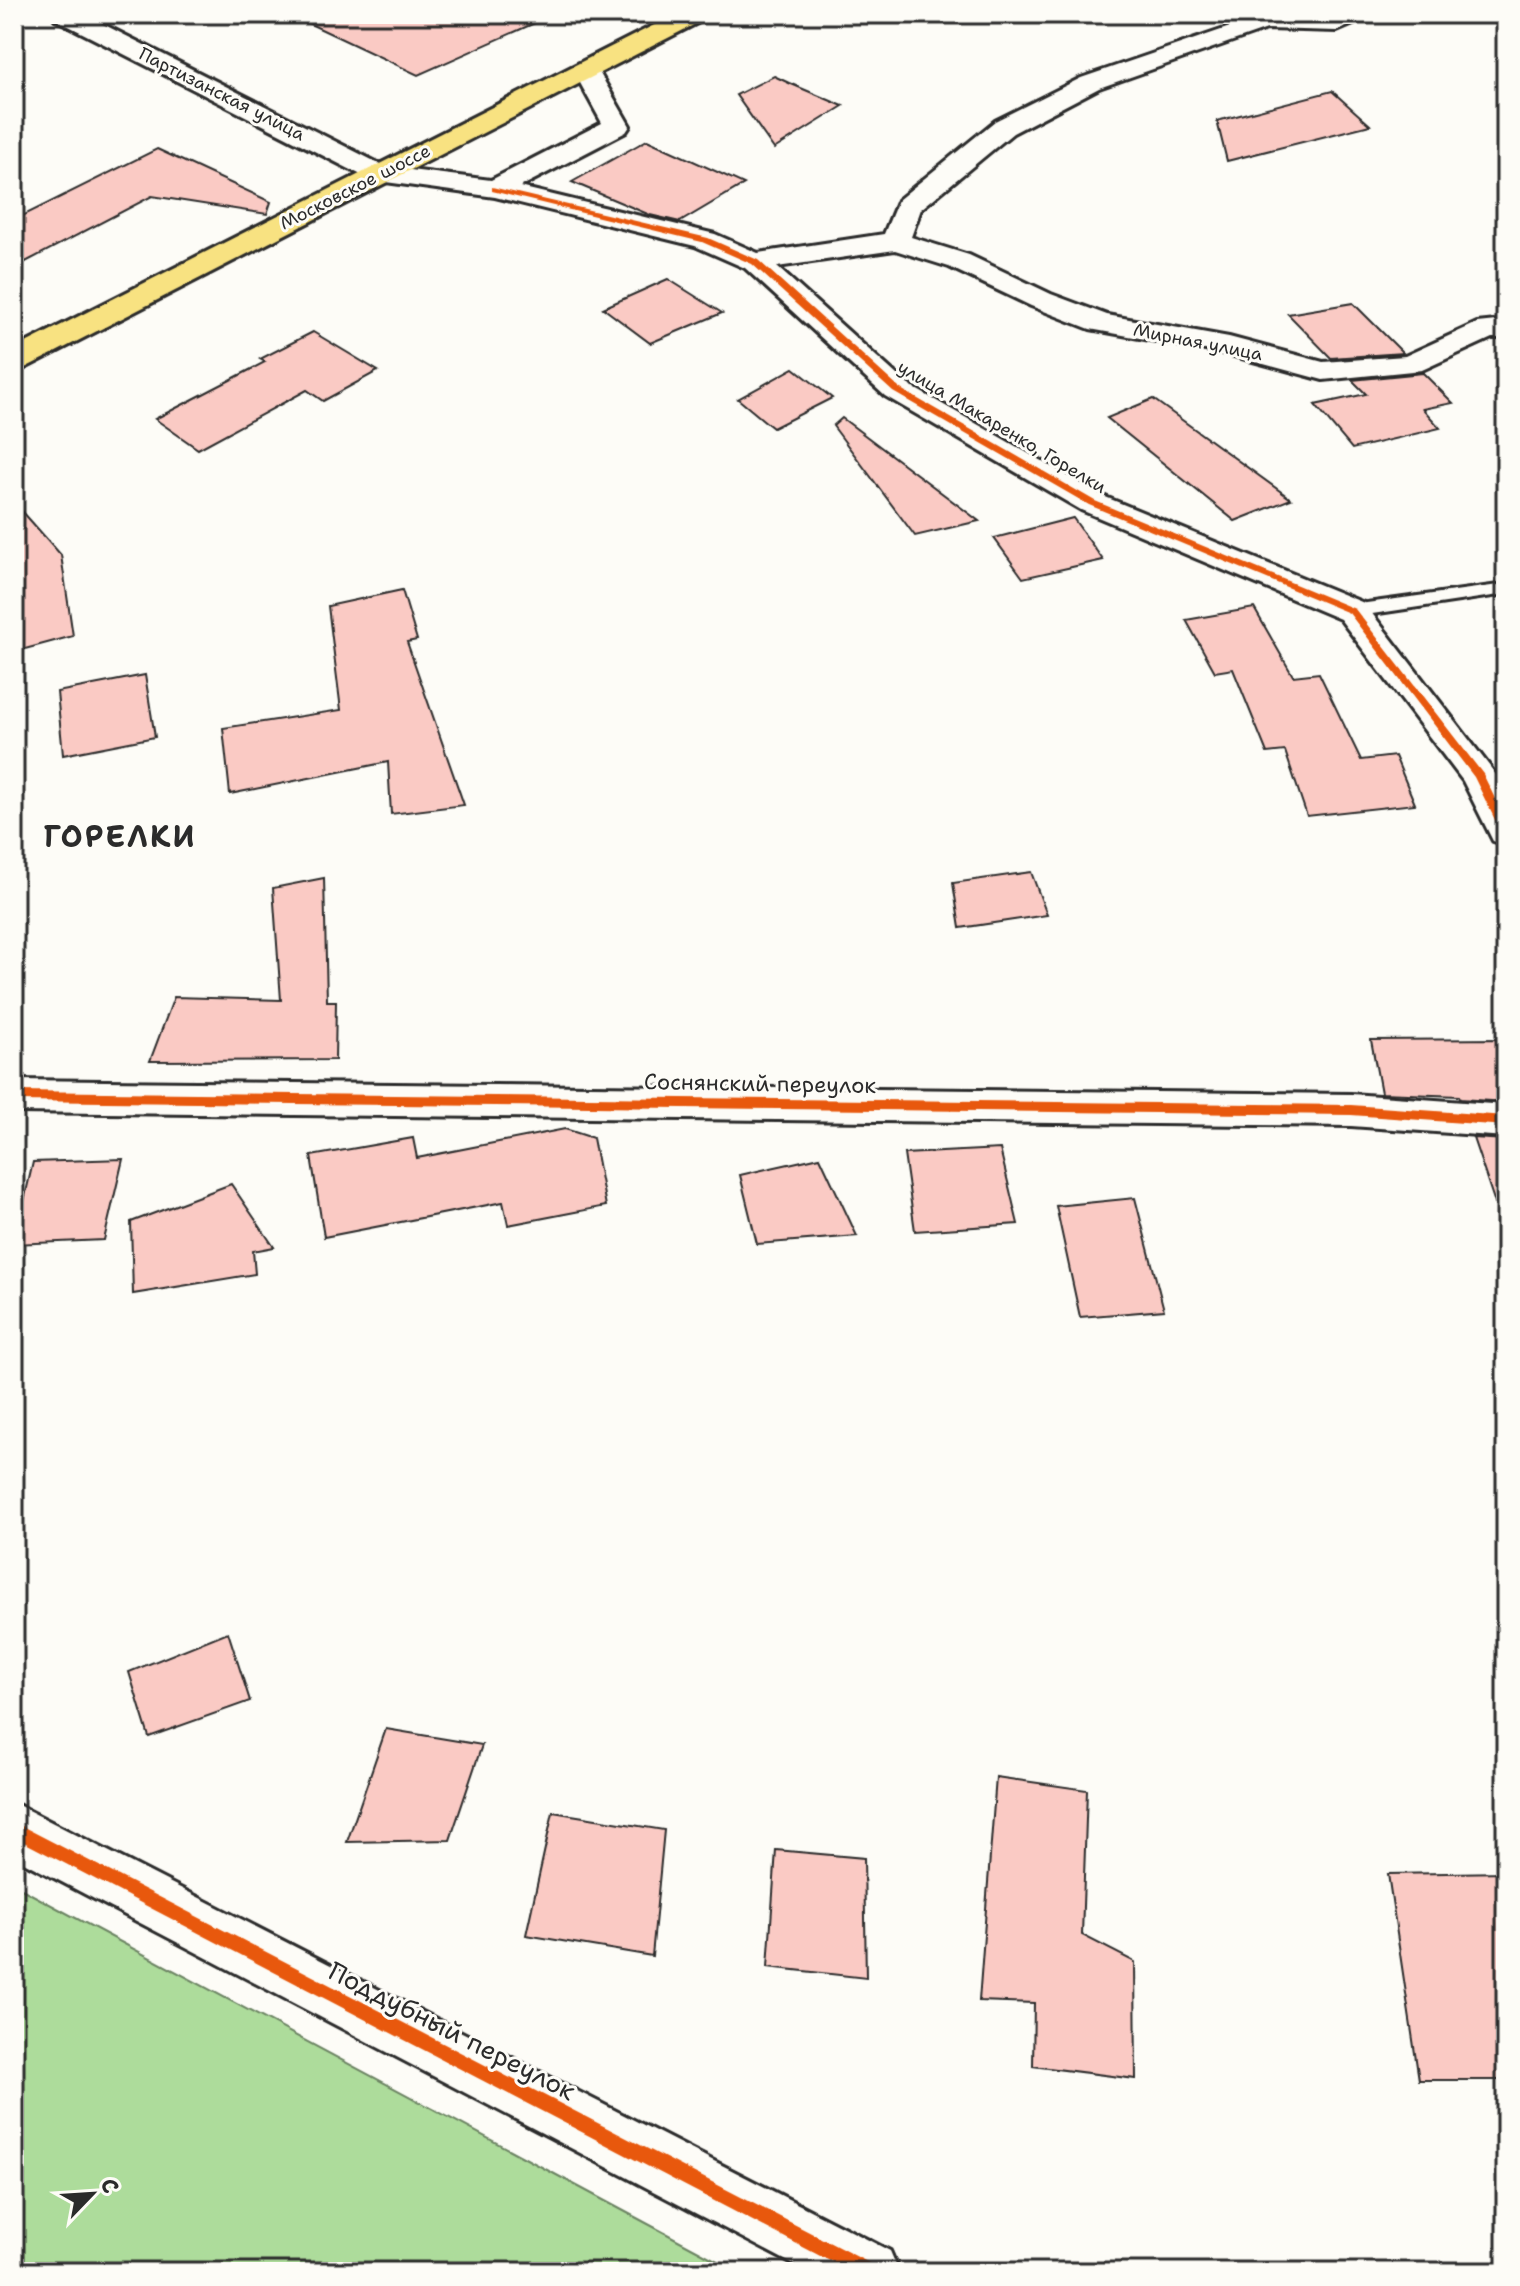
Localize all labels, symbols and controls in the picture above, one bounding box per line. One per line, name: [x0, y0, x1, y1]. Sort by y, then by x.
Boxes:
street label: Партизанская улица: [135, 42, 309, 146]
street label: Московское шоссе: [275, 139, 435, 235]
street label: Мирная улица: [1131, 318, 1265, 366]
street label: улица Макаренко, Горелки: [893, 355, 1111, 499]
district label: ГОРЕЛКИ: [44, 816, 197, 857]
street label: Соснянский переулок: [644, 1067, 877, 1100]
street label: Поддубный переулок: [323, 1953, 582, 2108]
north arrow: [52, 2154, 132, 2234]
text: С: [94, 2174, 126, 2198]

